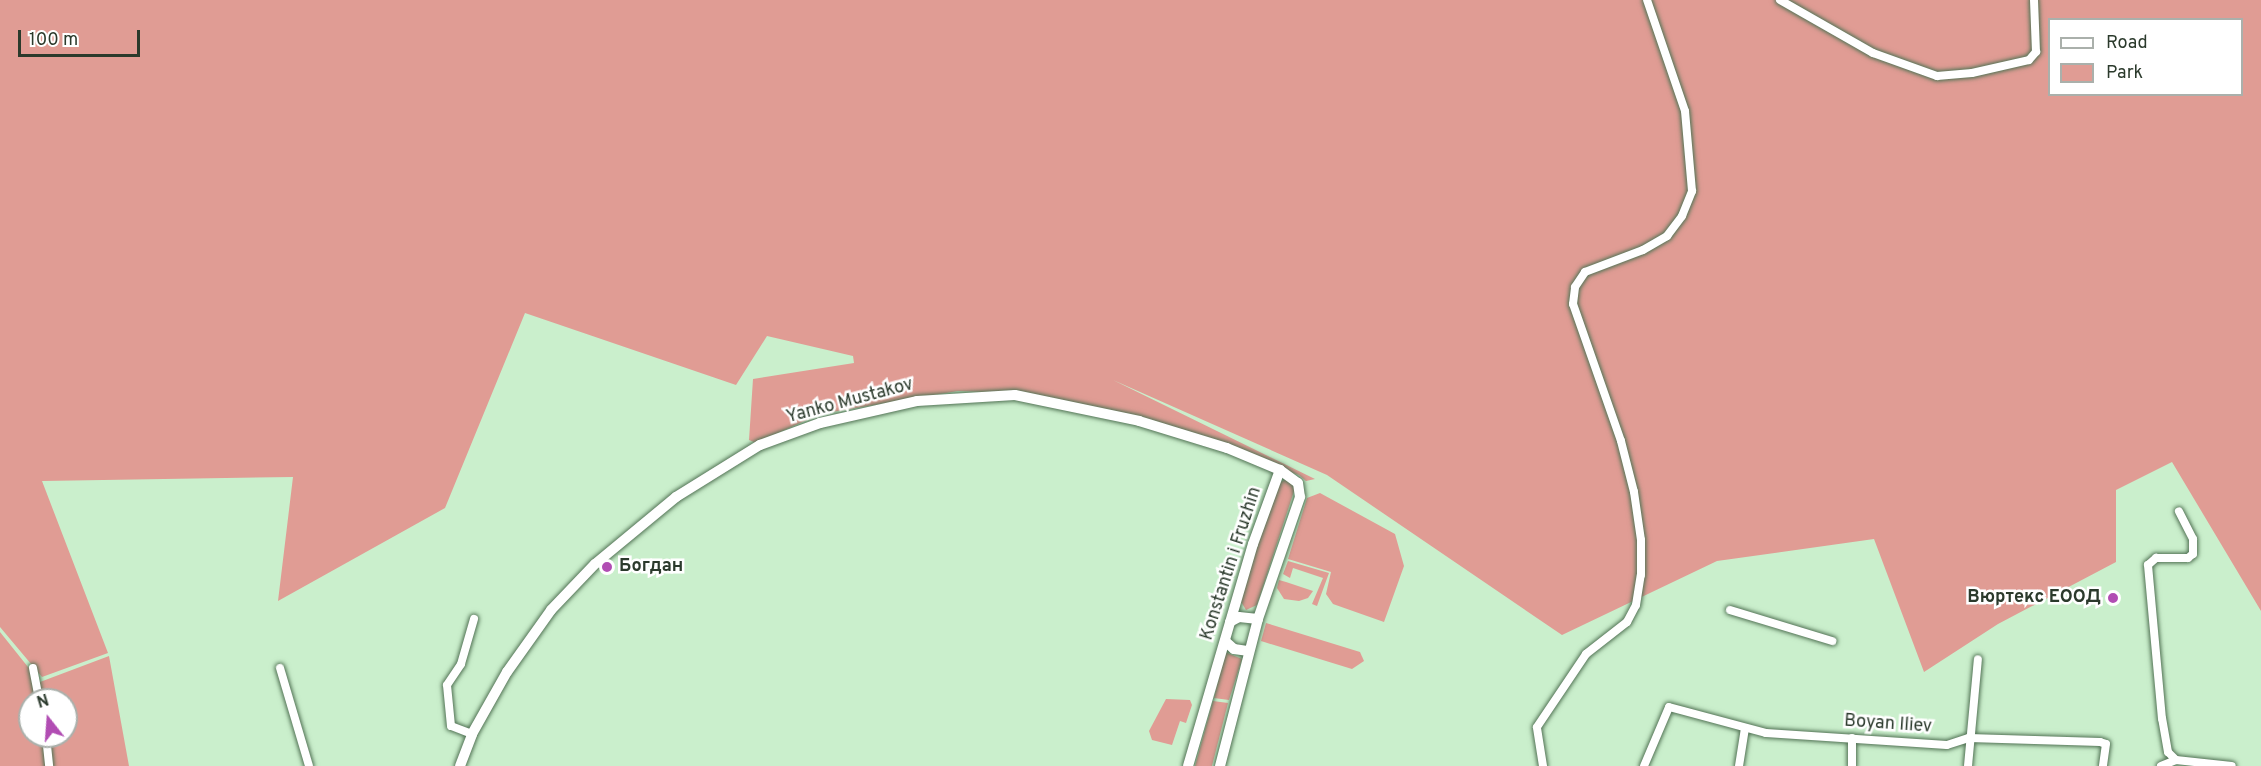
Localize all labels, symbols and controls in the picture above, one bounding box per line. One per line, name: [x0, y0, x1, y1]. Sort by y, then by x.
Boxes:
scale bar: [21, 18, 142, 56]
legend: [2048, 18, 2243, 96]
text: 100 m: [29, 29, 78, 52]
text: Road: [2106, 32, 2148, 55]
text: Park: [2106, 62, 2143, 85]
street label: Yanko Mustakov: [784, 375, 916, 429]
street label: Konstantin i Fruzhin: [1197, 485, 1267, 643]
place label: Богдан: [619, 556, 683, 578]
marker: Богдан: [600, 560, 614, 574]
place label: Вюртекс ЕООД: [1967, 587, 2101, 609]
marker: Вюртекс ЕООД: [2106, 591, 2120, 605]
north arrow: [18, 688, 78, 748]
text: N: [35, 691, 52, 714]
street label: Boyan Iliev: [1843, 711, 1933, 739]

